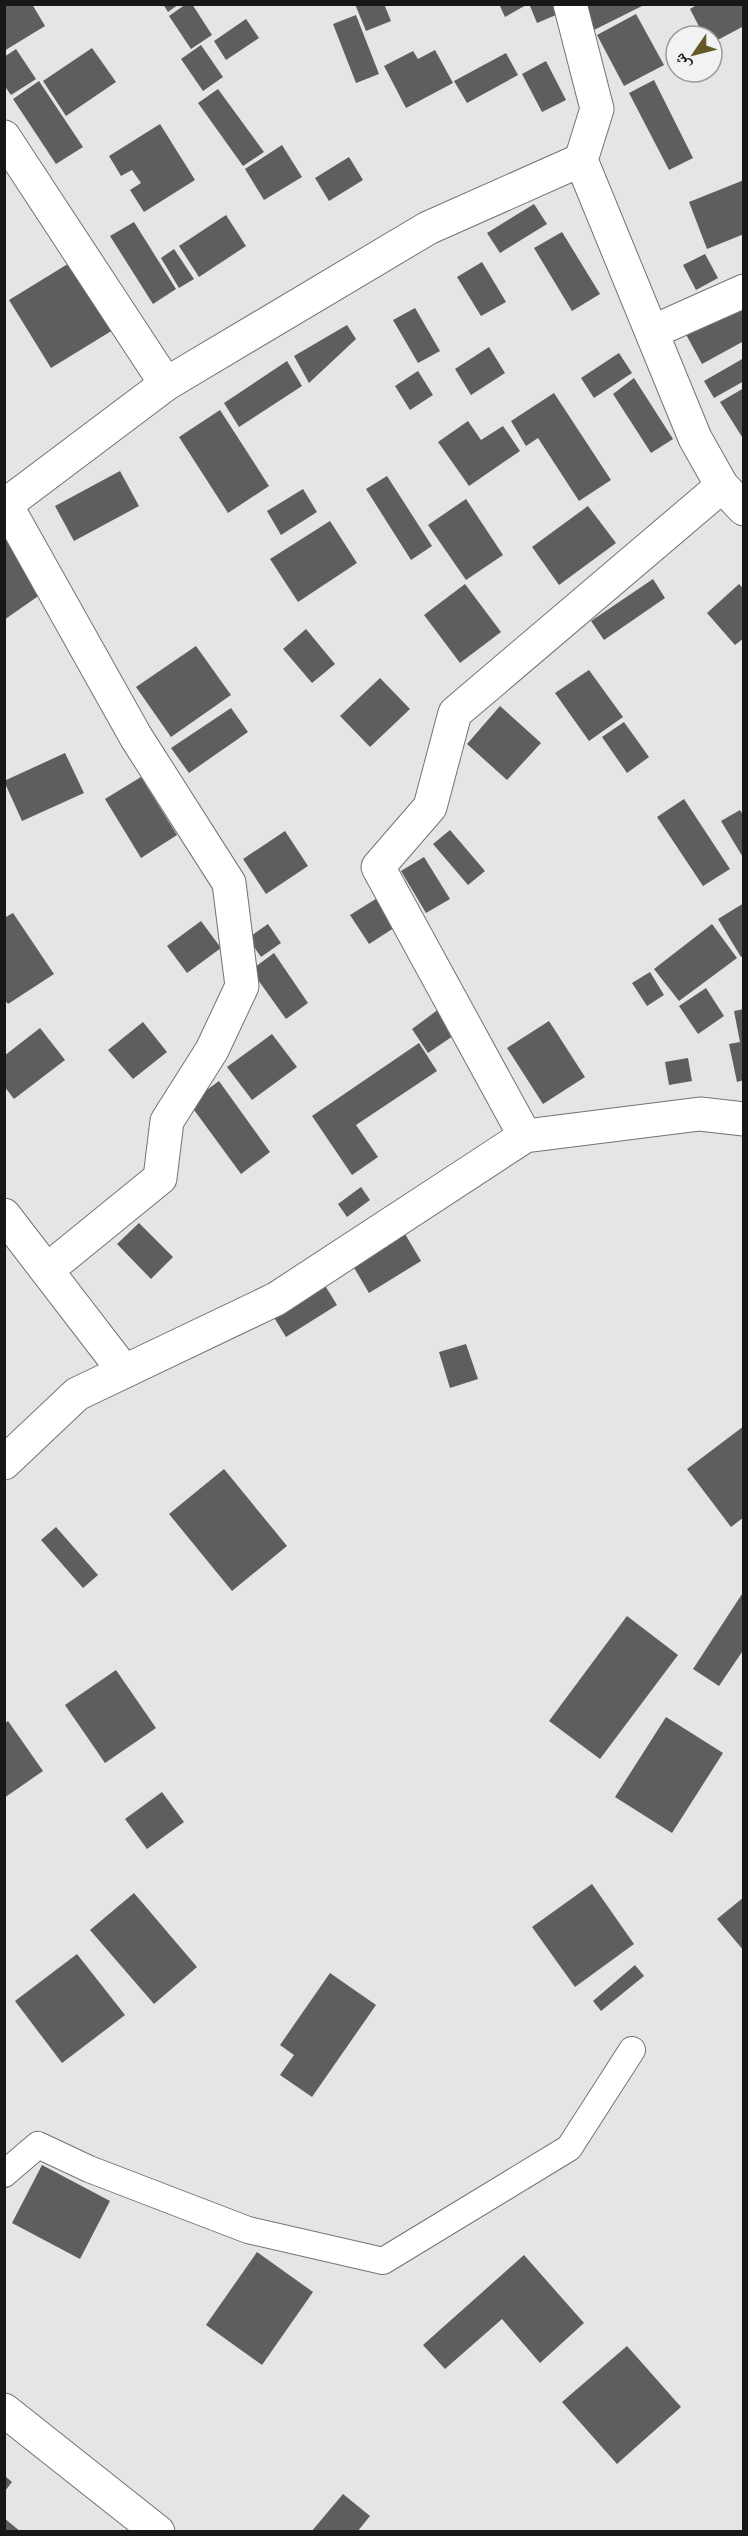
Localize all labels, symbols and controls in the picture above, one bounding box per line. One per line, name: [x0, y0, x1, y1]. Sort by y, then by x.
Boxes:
north arrow: [664, 24, 724, 84]
text: ش: [669, 50, 695, 75]

